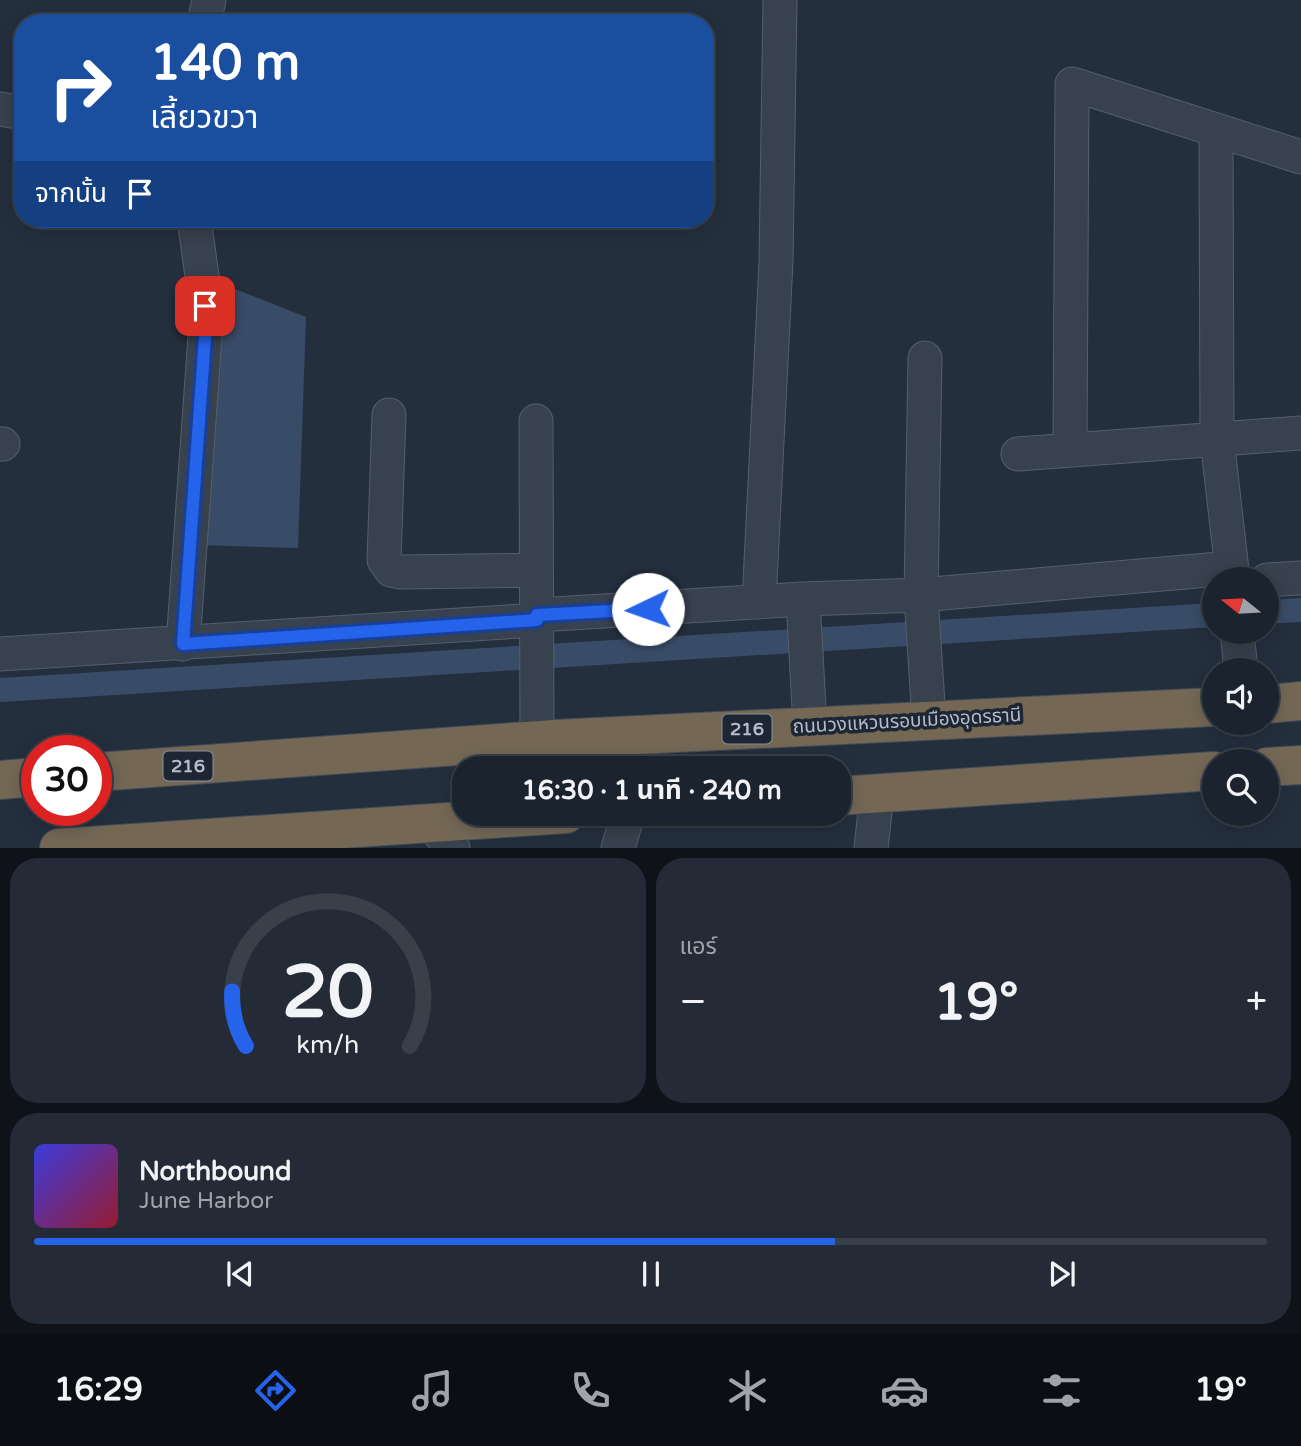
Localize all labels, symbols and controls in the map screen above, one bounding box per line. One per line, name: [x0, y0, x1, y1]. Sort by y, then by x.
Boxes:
text: 140 m: [150, 34, 300, 93]
icon: right: [35, 42, 126, 133]
text: เลี้ยวขวา: [150, 99, 258, 137]
icon: arrive: [121, 175, 159, 213]
text: จากนั้น: [35, 178, 107, 209]
pin: [175, 276, 235, 336]
icon: arrive: [186, 287, 224, 325]
north arrow: [1202, 567, 1279, 644]
map controls: [1202, 567, 1279, 826]
position arrow: [611, 572, 685, 646]
button: sound: [1202, 658, 1279, 735]
street label: ถนนวงแหวนรอบเมืองอุดรธานี: [792, 704, 1022, 738]
road number: 216: [722, 714, 772, 744]
speed limit sign: 30: [21, 735, 112, 826]
button: search: [1202, 749, 1279, 826]
road number: 216: [164, 752, 212, 780]
text: 16:30 · 1 นาที · 240 m: [521, 775, 782, 806]
text: แอร์: [680, 933, 717, 961]
text: 20: [282, 950, 373, 1038]
text: 19°: [934, 971, 1019, 1034]
text: −: [680, 979, 707, 1025]
text: +: [1246, 979, 1267, 1025]
text: km/h: [296, 1030, 359, 1060]
text: Northbound: [139, 1156, 291, 1187]
text: June Harbor: [139, 1187, 273, 1215]
icon: previous: [221, 1255, 259, 1293]
icon: pause: [632, 1255, 670, 1293]
icon: next: [1043, 1255, 1081, 1293]
icon: directions: [251, 1366, 300, 1415]
icon: music: [408, 1366, 457, 1415]
icon: phone: [566, 1366, 615, 1415]
icon: climate: [723, 1366, 772, 1415]
icon: car: [880, 1366, 929, 1415]
icon: filters: [1037, 1366, 1086, 1415]
text: 16:29: [54, 1371, 143, 1409]
text: 19°: [1194, 1371, 1247, 1409]

